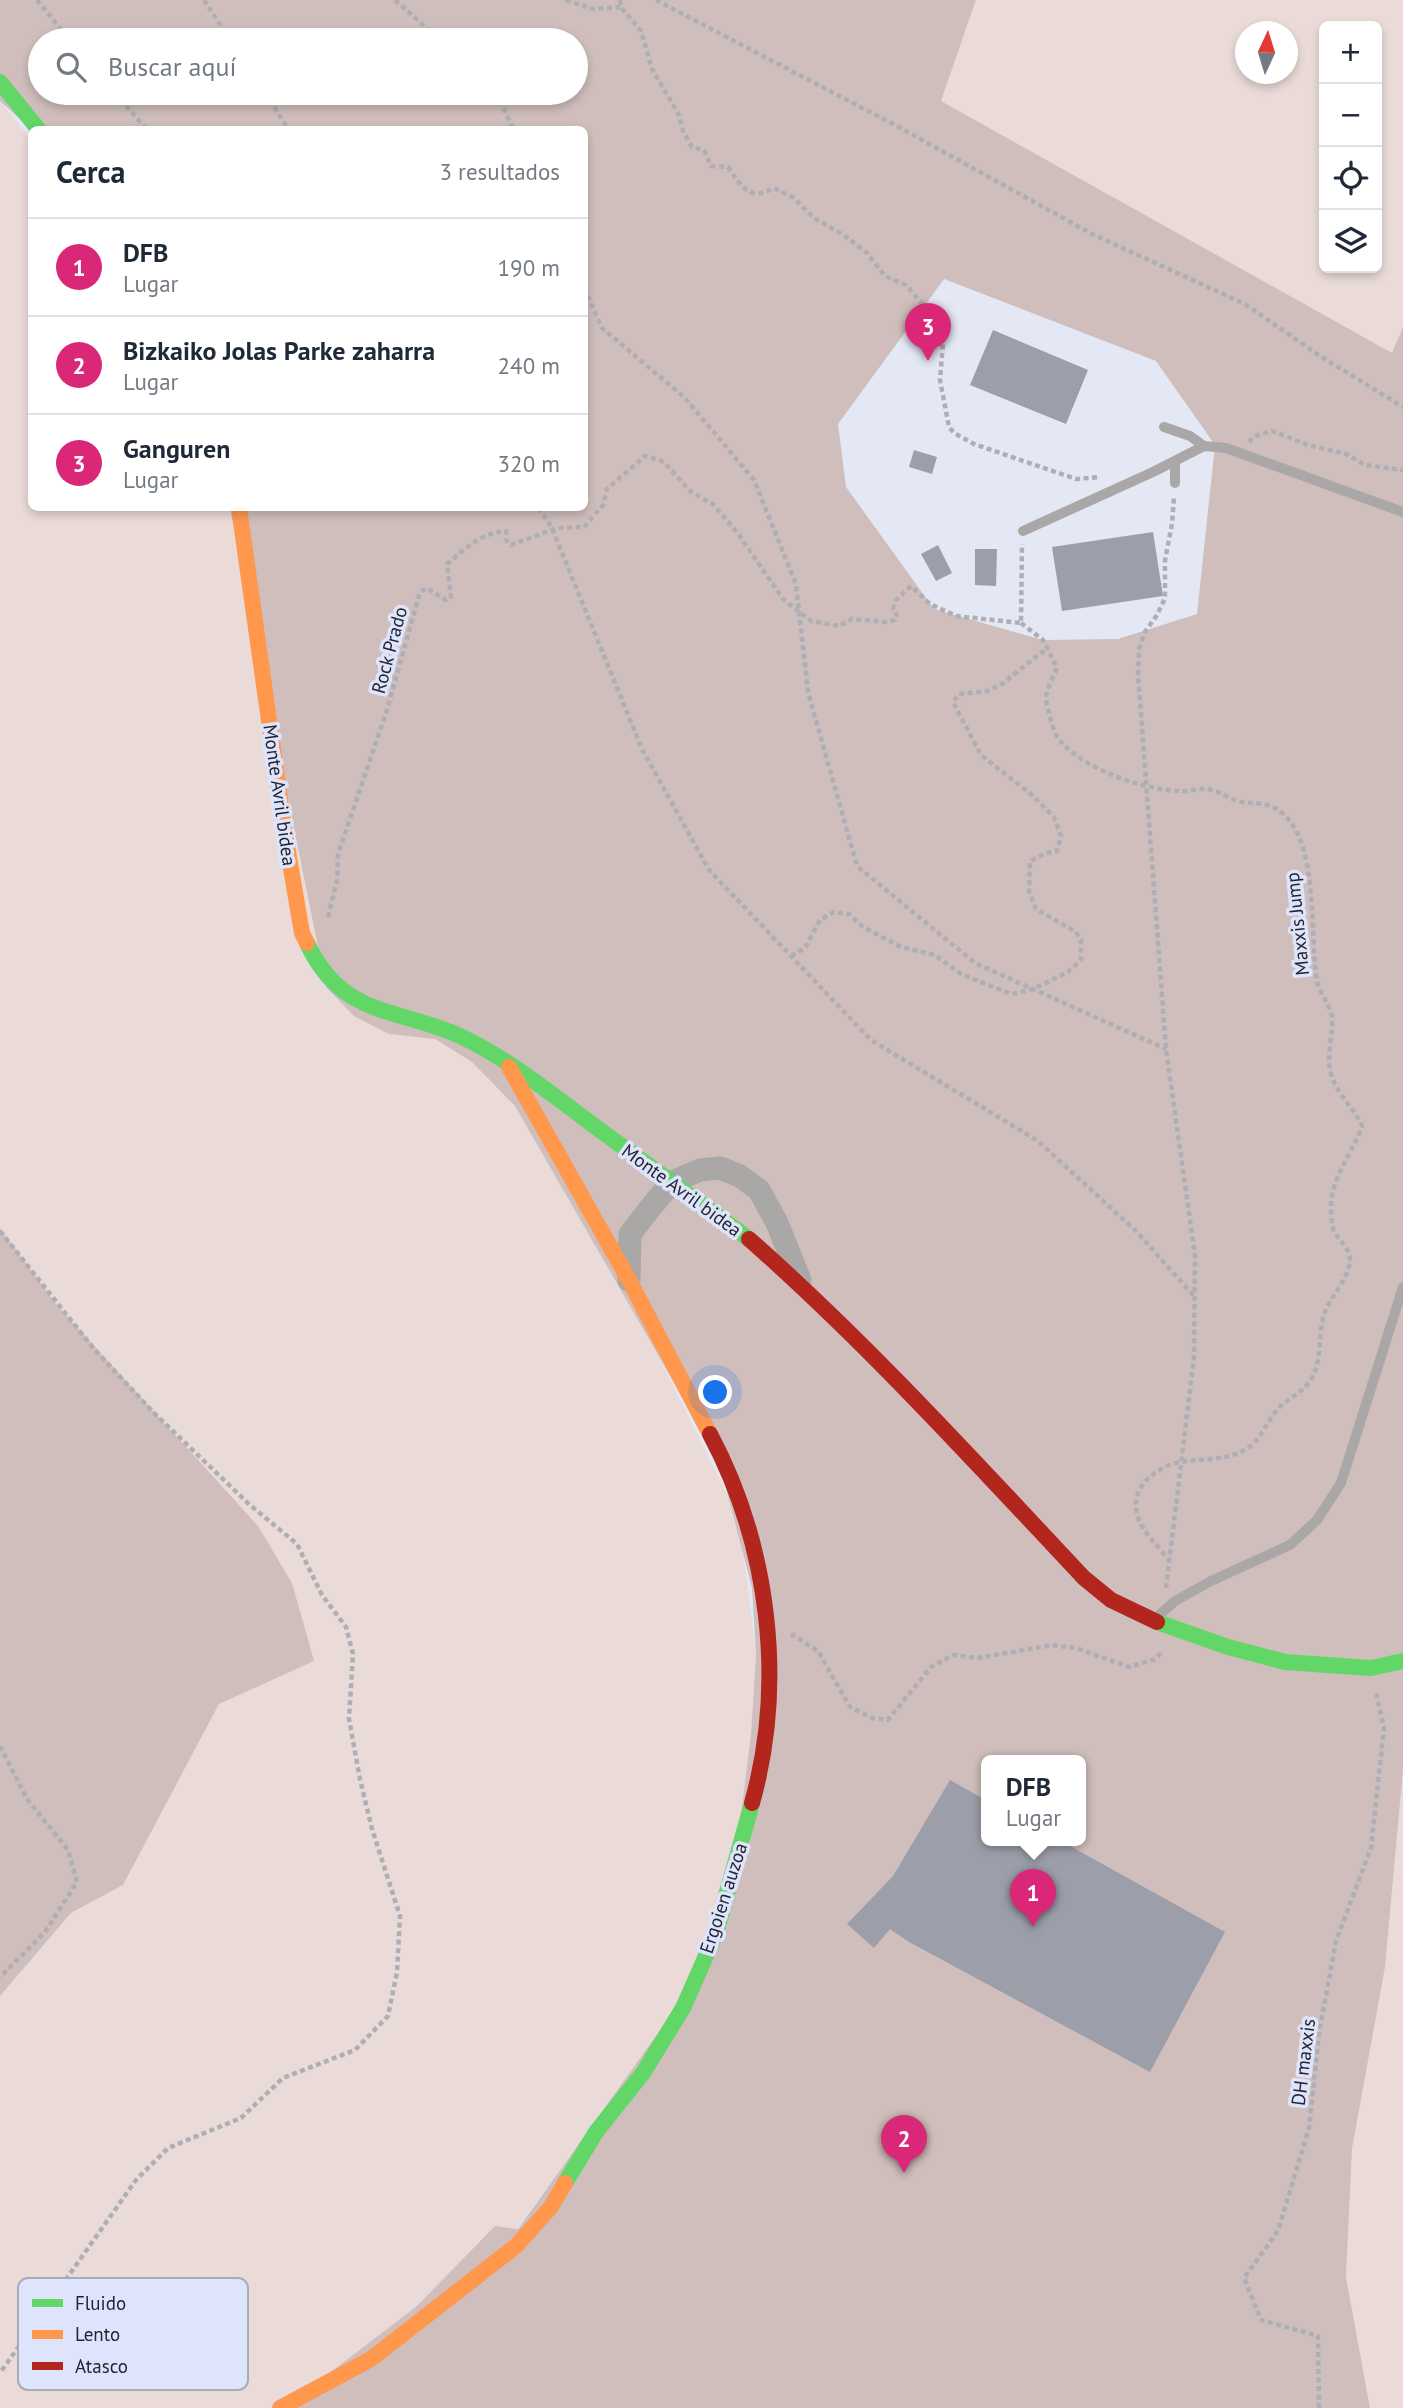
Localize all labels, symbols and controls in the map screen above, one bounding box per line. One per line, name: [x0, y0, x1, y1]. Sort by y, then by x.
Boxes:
north arrow: [1235, 21, 1298, 84]
map controls: [1319, 21, 1382, 273]
button: +: [1319, 21, 1382, 84]
search box: [28, 28, 588, 105]
icon: search: [52, 48, 90, 86]
text: Buscar aquí: [108, 50, 236, 83]
button: −: [1319, 84, 1382, 147]
button: locate: [1319, 147, 1382, 210]
text: Cerca: [56, 152, 125, 191]
text: 3 resultados: [439, 157, 560, 186]
button: layers: [1319, 210, 1382, 273]
text: DFB: [123, 236, 168, 269]
text: 1: [72, 253, 86, 282]
text: 190 m: [498, 253, 560, 282]
text: Lugar: [123, 269, 178, 298]
pin: 3: [905, 303, 951, 361]
text: Bizkaiko Jolas Parke zaharra: [123, 334, 435, 367]
text: 2: [72, 351, 86, 380]
text: 240 m: [498, 351, 560, 380]
text: Lugar: [123, 367, 178, 396]
text: Ganguren: [123, 432, 230, 465]
text: 3: [72, 449, 86, 478]
text: 320 m: [498, 449, 560, 478]
text: Lugar: [123, 465, 178, 494]
street label: Rock Prado: [366, 604, 412, 696]
street label: Monte Avril bidea: [258, 723, 302, 867]
street label: Maxxis Jump: [1280, 871, 1314, 977]
street label: Monte Avril bidea: [617, 1138, 747, 1242]
your location: [698, 1375, 732, 1409]
popup: [981, 1755, 1086, 1846]
text: DFB: [1006, 1770, 1051, 1803]
text: Lugar: [1006, 1803, 1061, 1832]
street label: Ergoien auzoa: [694, 1840, 752, 1956]
pin: 1: [1010, 1869, 1056, 1927]
street label: DH maxxis: [1286, 2017, 1320, 2107]
pin: 2: [881, 2115, 927, 2173]
legend: [18, 2278, 248, 2390]
text: Fluido: [75, 2291, 126, 2315]
text: Lento: [75, 2322, 120, 2346]
text: Atasco: [75, 2354, 128, 2378]

